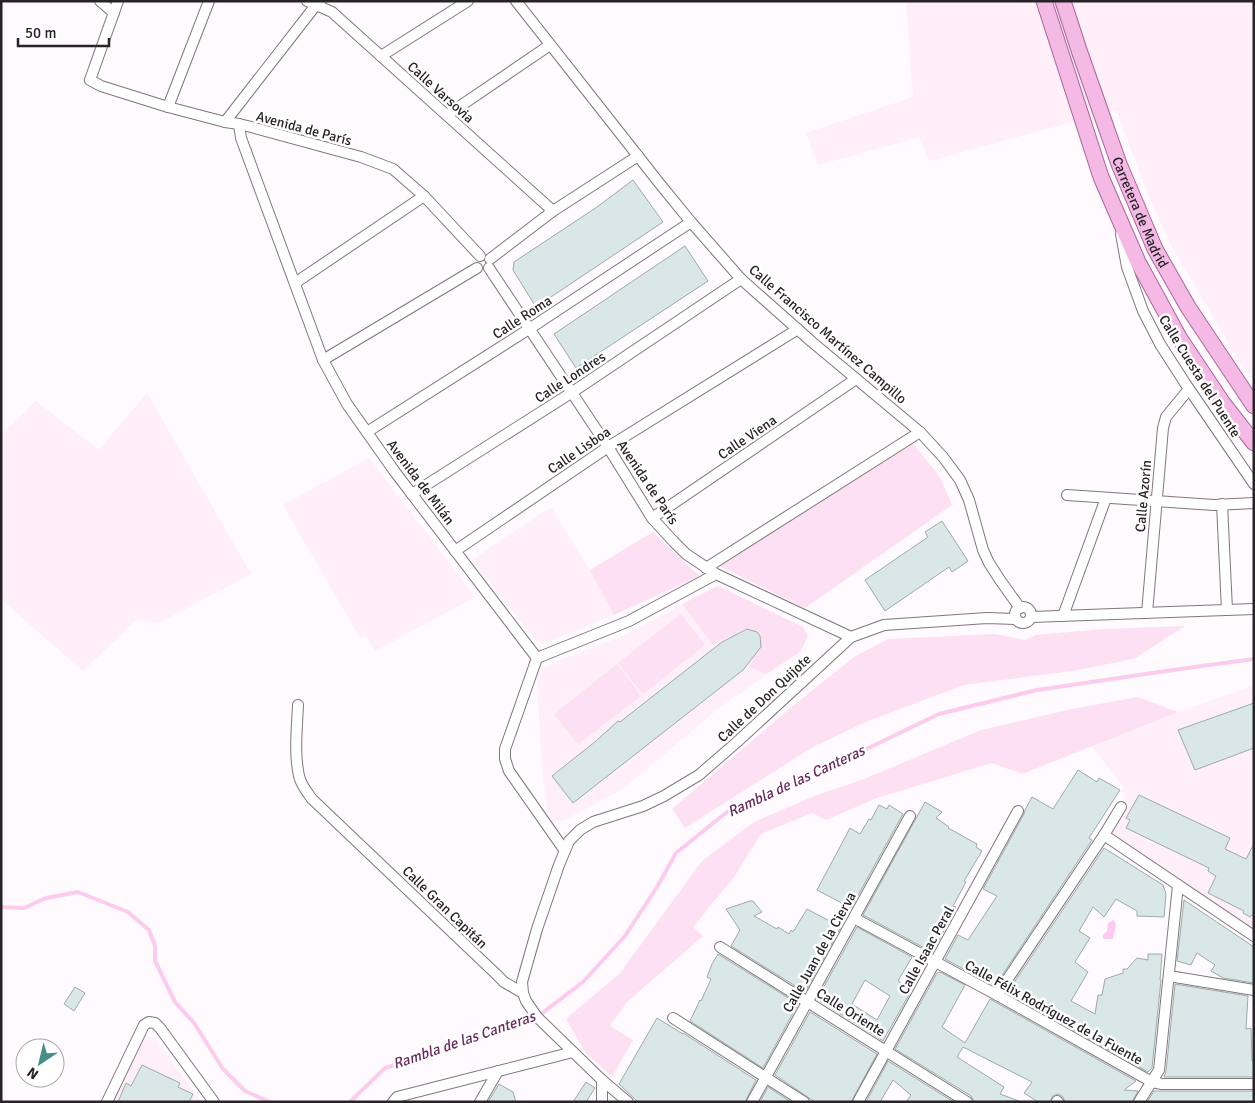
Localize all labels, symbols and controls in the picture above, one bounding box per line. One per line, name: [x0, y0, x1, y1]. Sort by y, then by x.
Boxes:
scale bar: [18, 15, 109, 47]
text: 50 m: [25, 24, 56, 42]
street label: Calle Varsovia: [404, 58, 477, 127]
street label: Avenida de París: [254, 108, 353, 149]
street label: Carretera de Madrid: [1108, 155, 1172, 271]
street label: Calle Francisco Martínez Campillo: [745, 261, 910, 408]
street label: Calle Roma: [489, 292, 555, 343]
street label: Calle Cuesta del Puente: [1155, 312, 1244, 441]
street label: Calle Londres: [532, 348, 609, 407]
street label: Calle Viena: [715, 412, 780, 463]
street label: Calle Lisboa: [545, 423, 614, 478]
street label: Avenida de Milán: [383, 436, 458, 528]
street label: Avenida de París: [613, 437, 682, 528]
street label: Calle Azorín: [1132, 459, 1155, 533]
street label: Calle de Don Quijote: [714, 651, 815, 746]
water label: Rambla de las Canteras: [725, 741, 869, 821]
street label: Calle Gran Capitán: [399, 862, 491, 952]
street label: Calle Juan de la Cierva: [779, 889, 860, 1016]
street label: Calle Isaac Peral: [895, 903, 958, 997]
street label: Calle Félix Rodríguez de la Fuente: [962, 956, 1146, 1069]
street label: Calle Oriente: [813, 984, 888, 1040]
water label: Rambla de las Canteras: [390, 1007, 539, 1073]
north arrow: [15, 1038, 65, 1088]
text: N: [24, 1063, 42, 1083]

